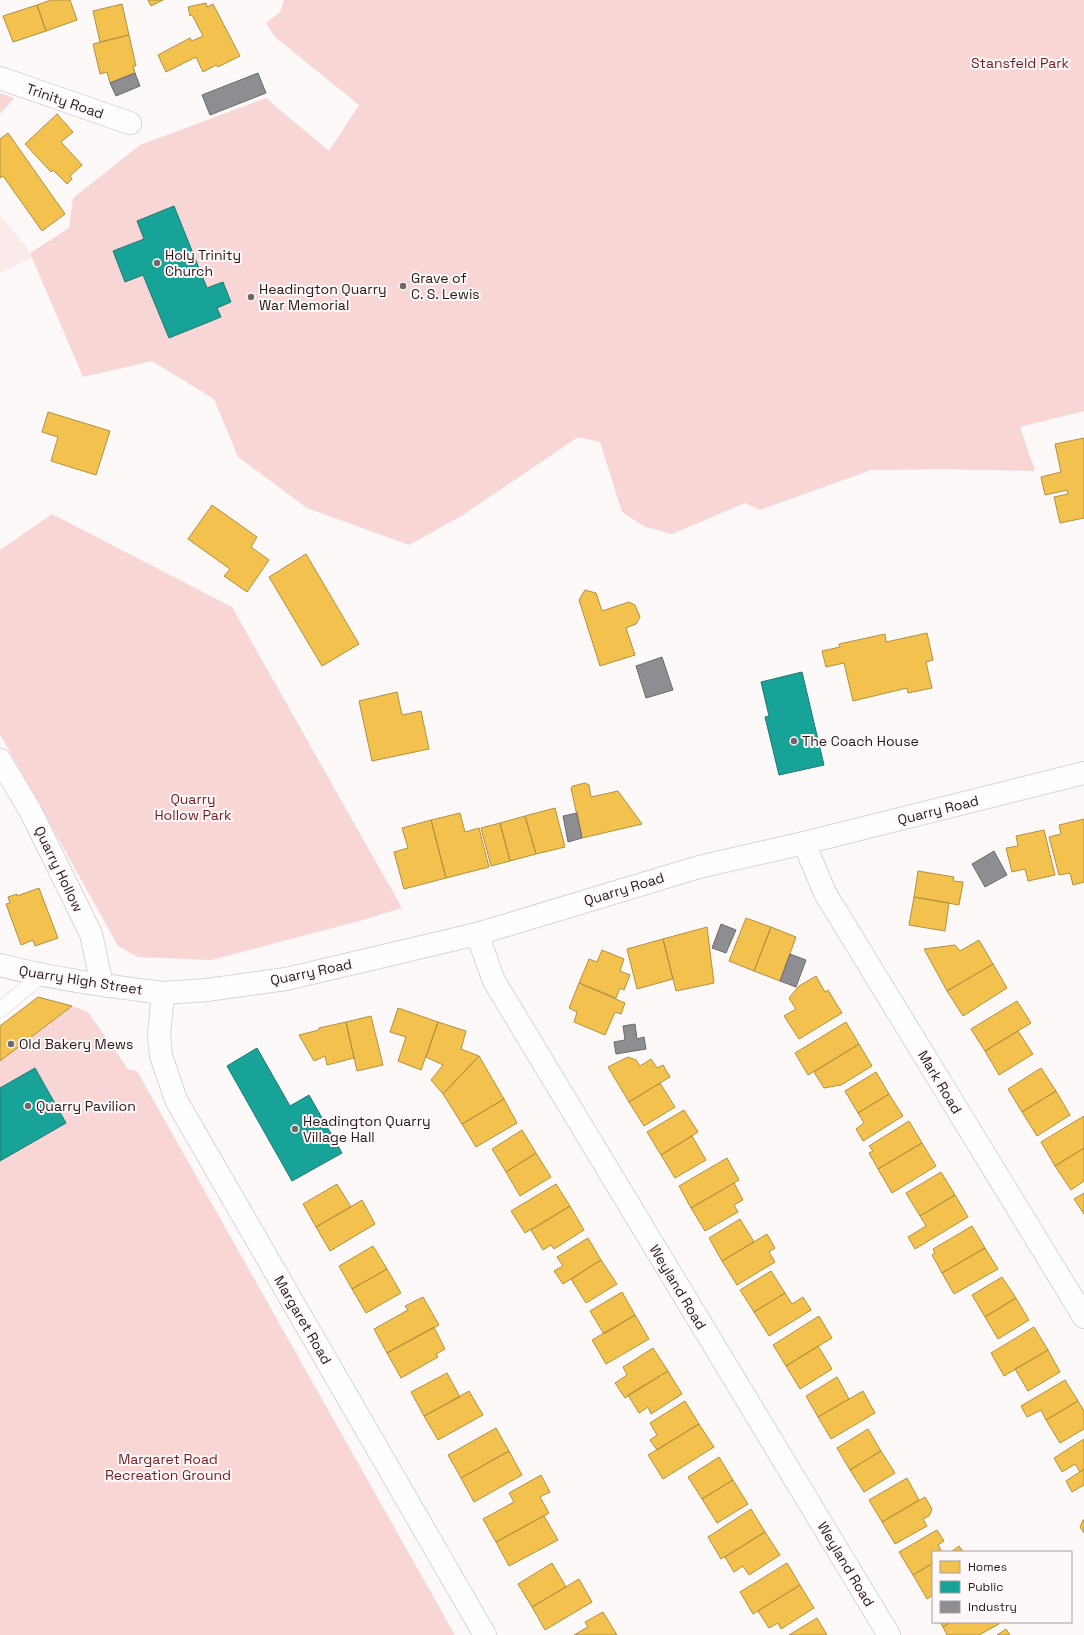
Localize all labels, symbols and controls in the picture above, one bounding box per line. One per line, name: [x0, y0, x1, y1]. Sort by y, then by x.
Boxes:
park label: Stansfeld Park: [971, 54, 1070, 72]
street label: Trinity Road: [24, 79, 106, 123]
place label: Holy Trinity Church: [165, 246, 241, 280]
marker: Holy Trinity Church: [152, 258, 162, 268]
place label: Grave of C. S. Lewis: [411, 269, 480, 303]
place label: Headington Quarry War Memorial: [259, 280, 386, 314]
marker: Grave of C. S. Lewis: [398, 281, 408, 291]
marker: Headington Quarry War Memorial: [246, 292, 256, 302]
place label: The Coach House: [802, 732, 919, 750]
marker: The Coach House: [789, 736, 799, 746]
park label: Quarry Hollow Park: [154, 790, 232, 824]
street label: Quarry Road: [896, 791, 980, 829]
street label: Quarry Hollow: [30, 823, 88, 915]
street label: Quarry Road: [582, 868, 666, 910]
street label: Quarry Road: [268, 955, 354, 989]
street label: Quarry High Street: [18, 961, 144, 999]
place label: Old Bakery Mews: [19, 1035, 133, 1053]
marker: Old Bakery Mews: [6, 1039, 16, 1049]
street label: Mark Road: [914, 1047, 966, 1117]
place label: Quarry Pavilion: [36, 1097, 136, 1115]
marker: Quarry Pavilion: [23, 1101, 33, 1111]
place label: Headington Quarry Village Hall: [303, 1112, 430, 1146]
marker: Headington Quarry Village Hall: [290, 1124, 300, 1134]
street label: Weyland Road: [646, 1241, 710, 1333]
street label: Margaret Road: [270, 1272, 336, 1368]
park label: Margaret Road Recreation Ground: [105, 1450, 231, 1484]
street label: Weyland Road: [814, 1518, 878, 1610]
legend: [932, 1551, 1072, 1623]
text: Homes: [968, 1559, 1007, 1575]
text: Public: [968, 1579, 1003, 1595]
text: Industry: [968, 1599, 1017, 1615]

